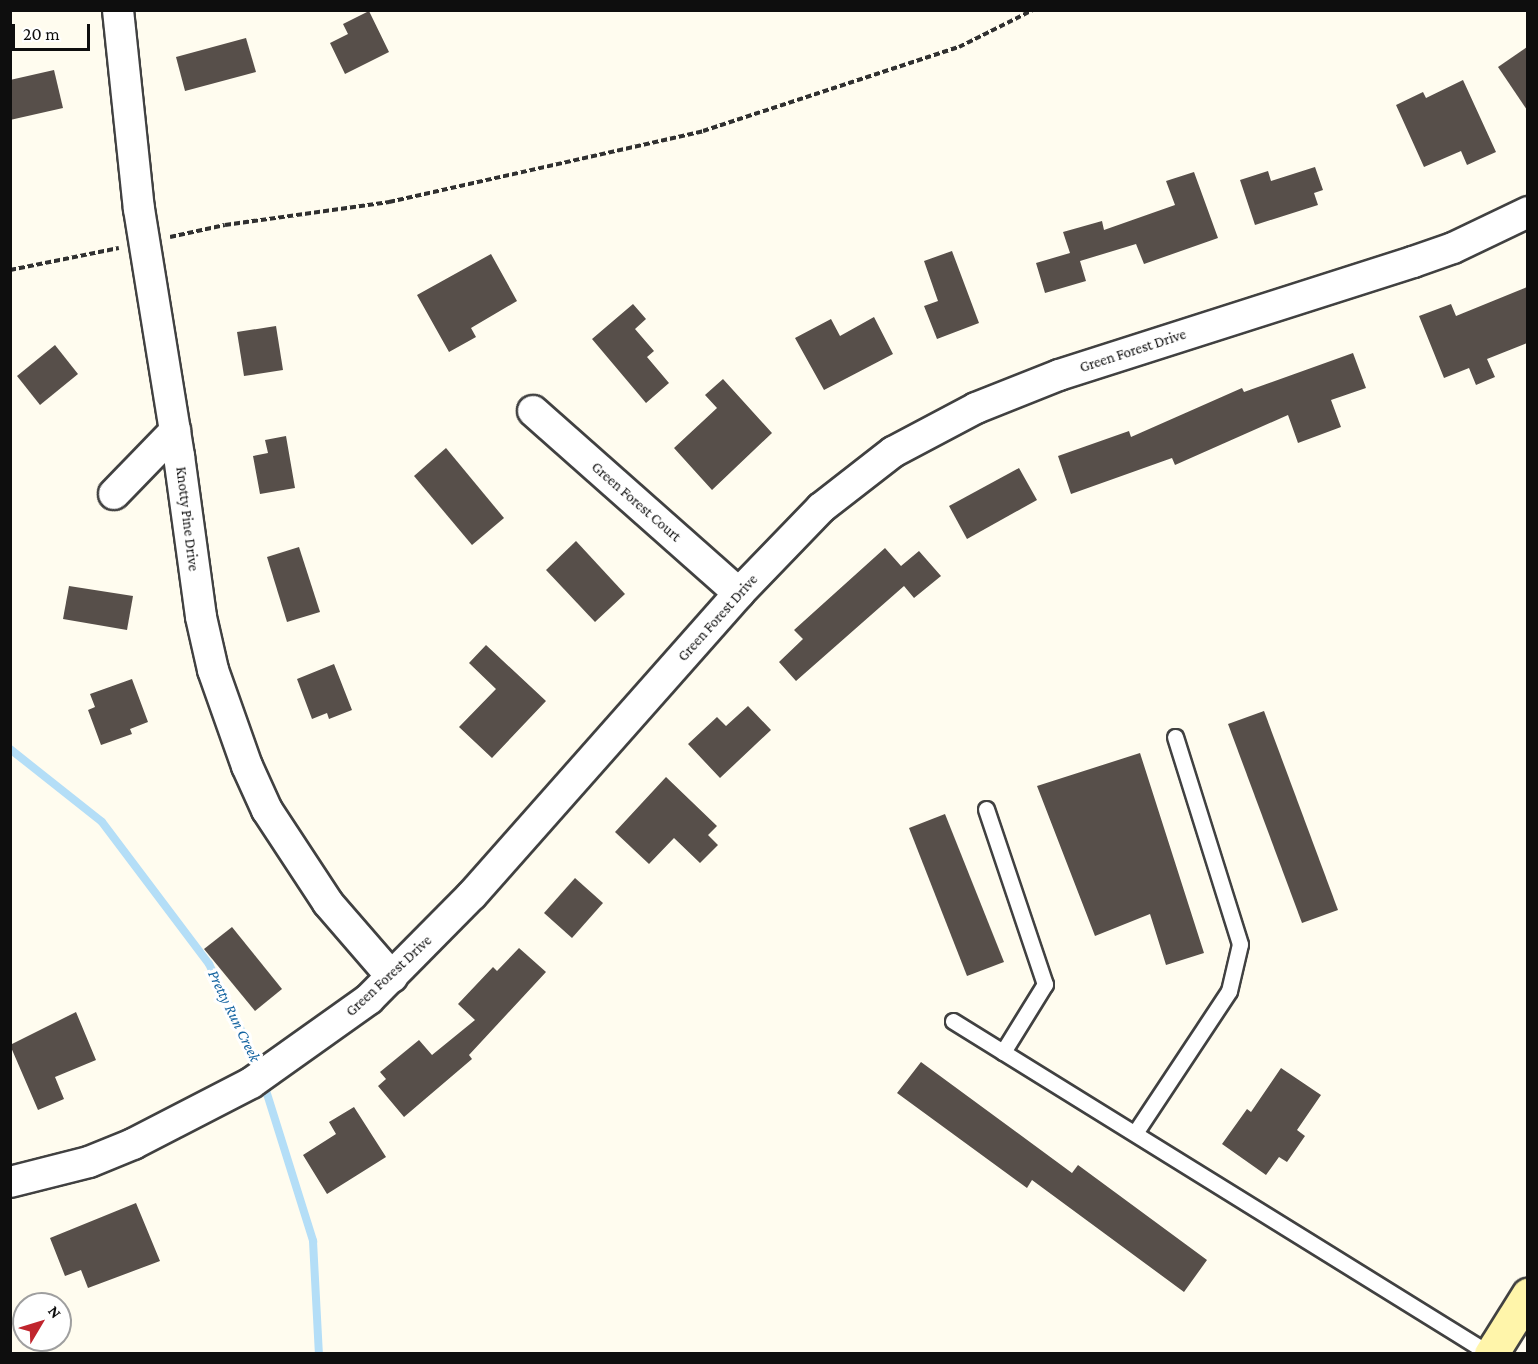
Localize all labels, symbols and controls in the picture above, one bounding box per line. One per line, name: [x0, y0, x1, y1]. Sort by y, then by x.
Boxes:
scale bar: [15, 12, 93, 50]
text: 20 m: [23, 24, 60, 44]
street label: Green Forest Drive: [1077, 325, 1189, 377]
street label: Green Forest Court: [588, 458, 684, 546]
street label: Knotty Pine Drive: [172, 466, 202, 572]
street label: Green Forest Drive: [674, 571, 762, 665]
street label: Green Forest Drive: [342, 932, 436, 1020]
water label: Pretty Run Creek: [203, 967, 265, 1065]
north arrow: [12, 1292, 72, 1352]
text: N: [45, 1302, 65, 1321]

